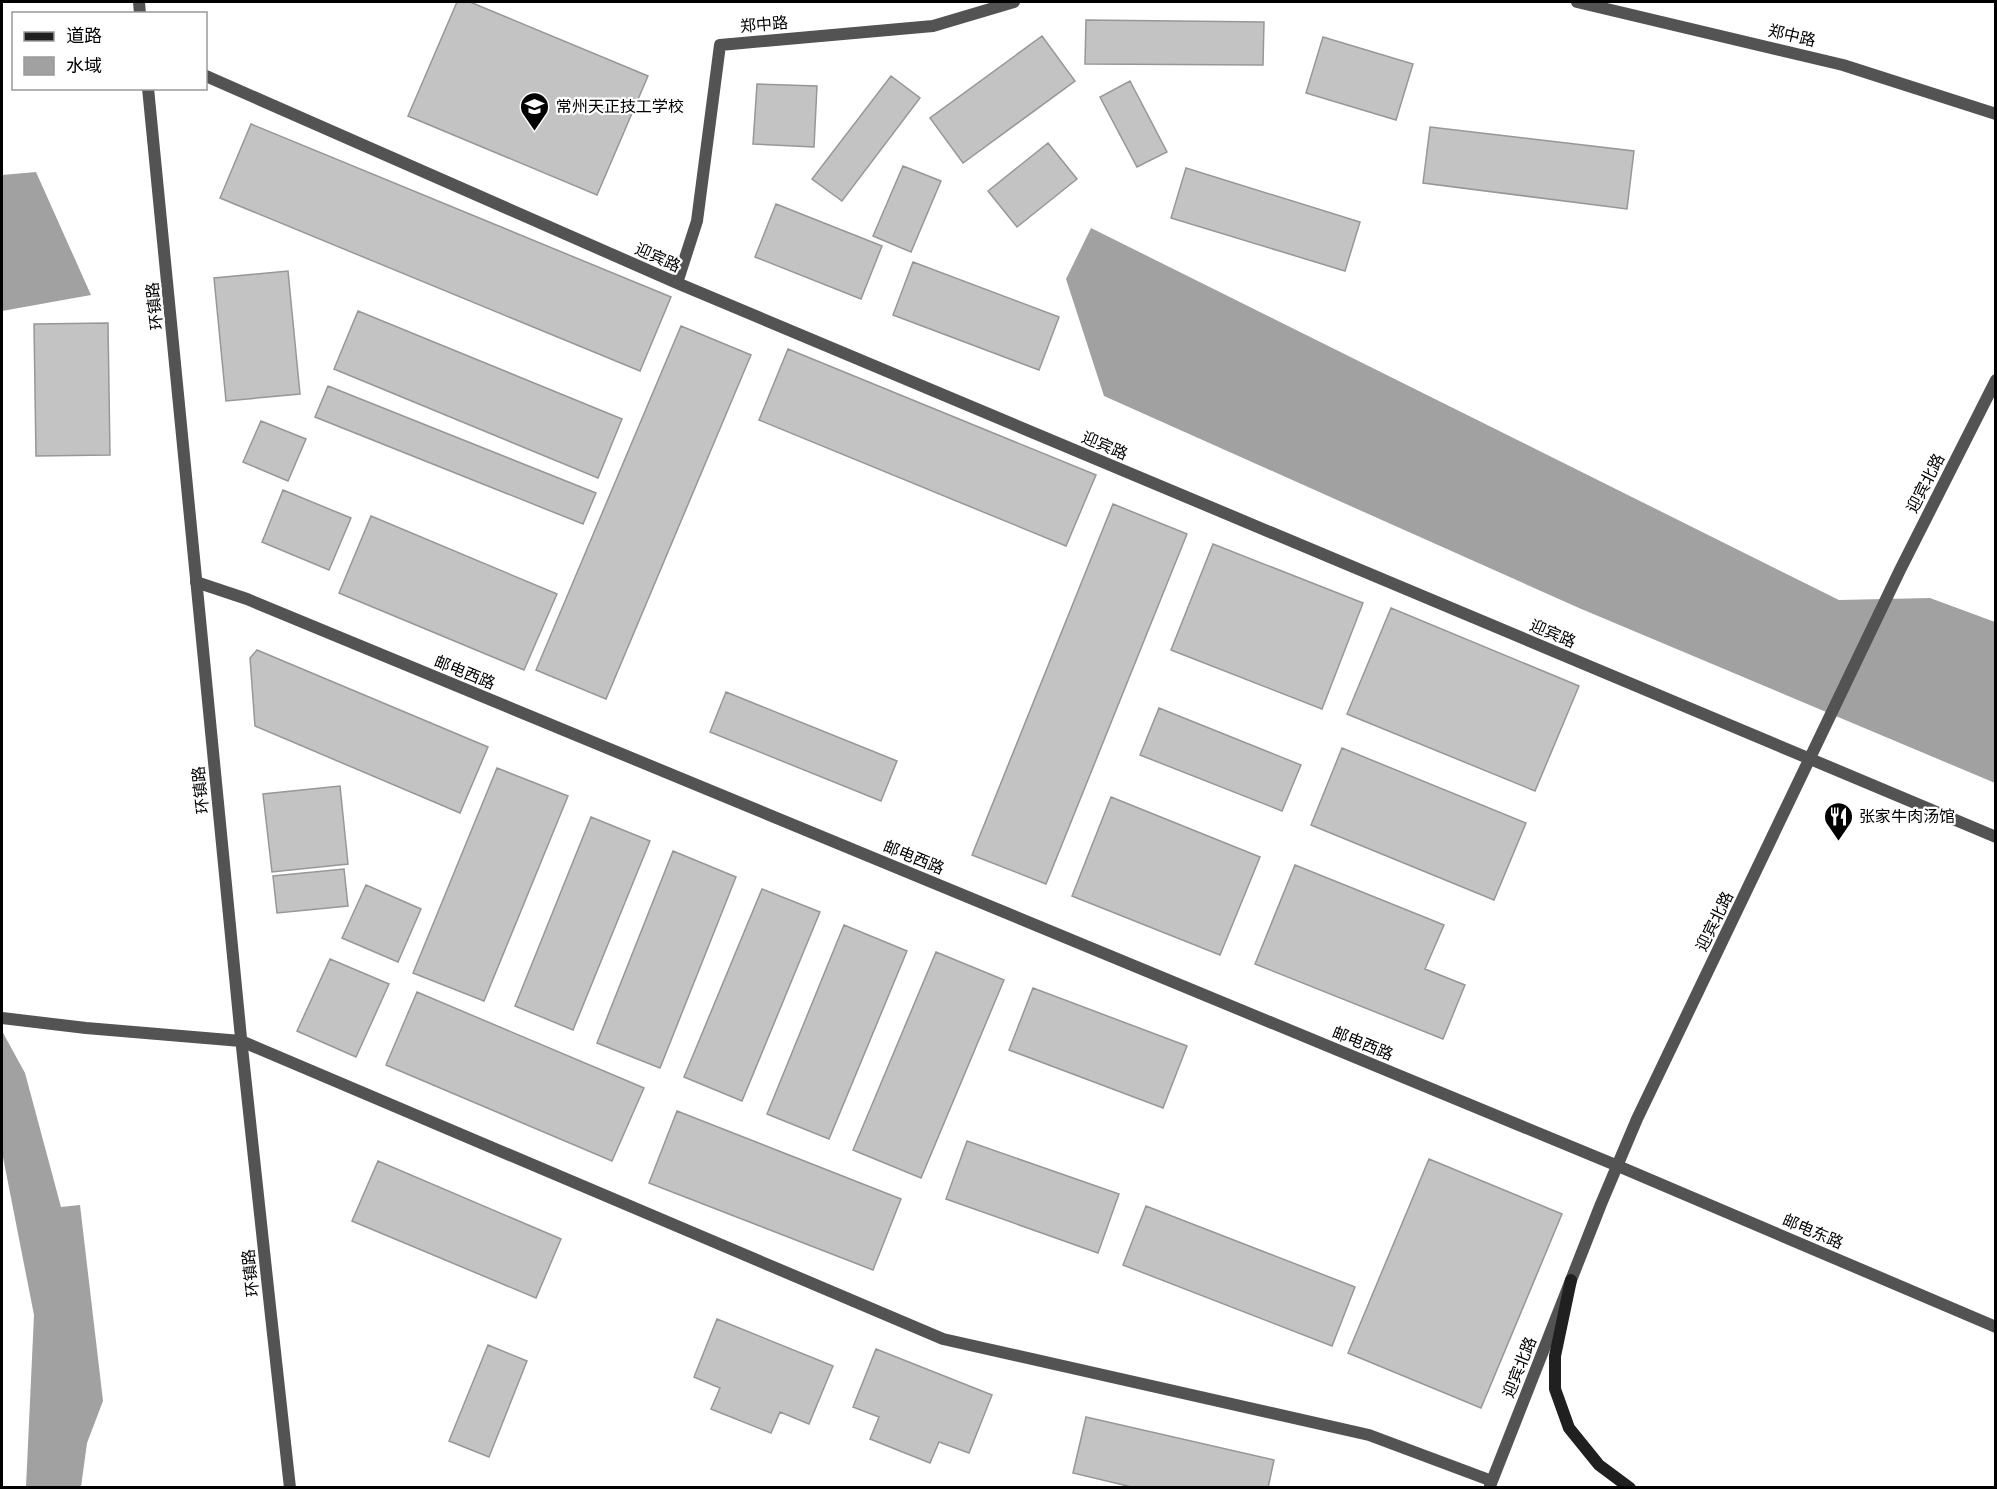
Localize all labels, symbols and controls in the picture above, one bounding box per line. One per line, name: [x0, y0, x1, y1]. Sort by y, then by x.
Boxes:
street label: 郑中路: [739, 11, 789, 37]
legend: [12, 12, 207, 90]
street label: 郑中路: [1766, 19, 1818, 51]
text: 道路: [66, 23, 102, 47]
text: 水域: [66, 53, 102, 77]
school or university icon: 常州天正技工学校: [519, 90, 551, 132]
place label: 常州天正技工学校: [556, 95, 684, 117]
street label: 迎宾路: [632, 237, 684, 277]
street label: 环镇路: [141, 281, 167, 331]
street label: 迎宾路: [1079, 425, 1131, 465]
street label: 迎宾北路: [1901, 449, 1949, 517]
street label: 迎宾路: [1527, 613, 1579, 653]
street label: 邮电西路: [431, 650, 499, 694]
street label: 环镇路: [187, 765, 213, 815]
restaurant icon: 张家牛肉汤馆: [1822, 800, 1854, 842]
place label: 张家牛肉汤馆: [1859, 805, 1955, 827]
street label: 邮电西路: [880, 835, 948, 879]
street label: 迎宾北路: [1690, 887, 1738, 955]
street label: 邮电西路: [1329, 1021, 1397, 1065]
street label: 邮电东路: [1779, 1208, 1847, 1254]
street label: 环镇路: [237, 1248, 263, 1298]
street label: 迎宾北路: [1497, 1333, 1541, 1401]

